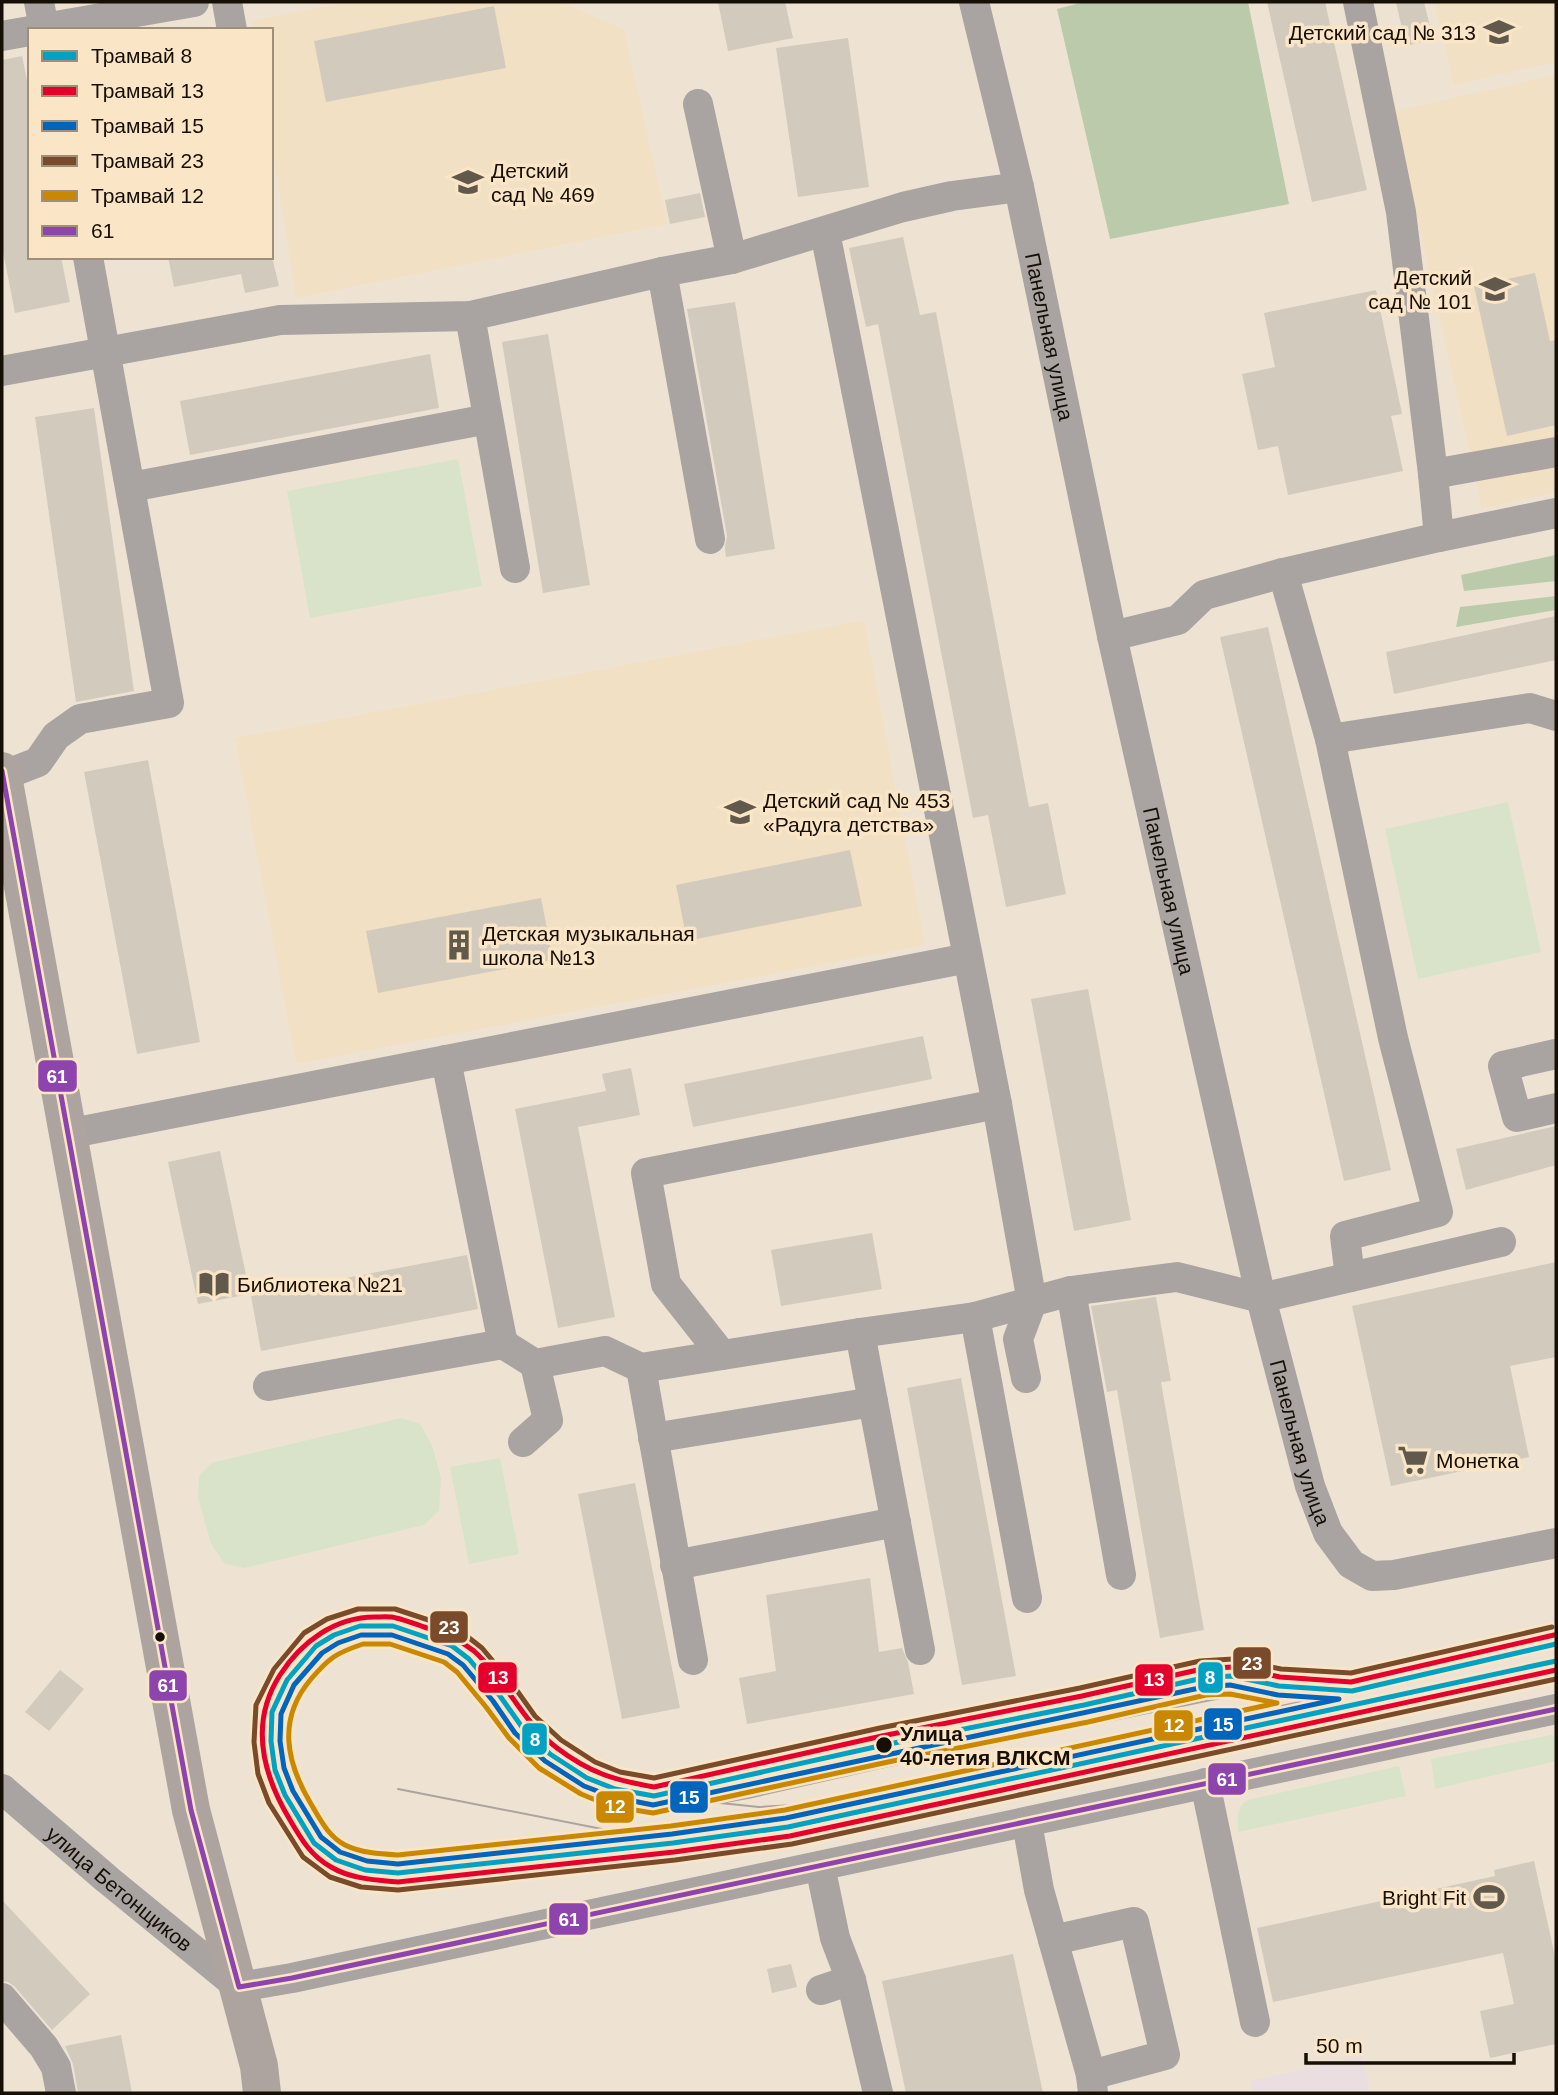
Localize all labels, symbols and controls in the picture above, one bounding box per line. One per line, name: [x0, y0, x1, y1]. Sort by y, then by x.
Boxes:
school or university icon: Детский сад № 313: [1482, 15, 1516, 49]
place label: Детский сад № 313: [1289, 21, 1476, 44]
legend: [28, 28, 273, 259]
text: Трамвай 8: [91, 44, 192, 67]
text: Трамвай 13: [91, 79, 204, 102]
text: Трамвай 15: [91, 114, 204, 137]
text: Трамвай 23: [91, 149, 204, 172]
place label: Детский сад № 469: [491, 159, 595, 206]
school or university icon: Детский сад № 469: [451, 165, 485, 199]
text: Трамвай 12: [91, 184, 204, 207]
text: 61: [91, 219, 114, 242]
street label: Панельная улица: [1021, 250, 1079, 423]
place label: Детский сад № 101: [1368, 266, 1472, 313]
school or university icon: Детский сад № 101: [1478, 272, 1512, 306]
place label: Детский сад № 453 «Радуга детства»: [763, 789, 950, 836]
school or university icon: Детский сад № 453 «Радуга детства»: [723, 795, 757, 829]
street label: Панельная улица: [1139, 805, 1199, 977]
place label: Детская музыкальная школа №13: [482, 922, 695, 969]
building icon: Детская музыкальная школа №13: [442, 928, 476, 962]
line badge: 61: [37, 1059, 78, 1093]
text: 61: [46, 1066, 68, 1087]
library icon: Библиотека №21: [197, 1267, 231, 1301]
place label: Библиотека №21: [237, 1273, 403, 1296]
street label: Панельная улица: [1266, 1357, 1335, 1528]
supermarket icon: Монетка: [1396, 1443, 1430, 1477]
place label: Монетка: [1436, 1449, 1519, 1472]
line badge: 23: [429, 1610, 469, 1644]
text: 23: [438, 1617, 460, 1638]
unlabelled marker: [153, 1630, 167, 1644]
line badge: 23: [1232, 1646, 1272, 1680]
text: 23: [1241, 1653, 1263, 1674]
line badge: 13: [477, 1661, 518, 1694]
line badge: 8: [1197, 1661, 1224, 1694]
line badge: 13: [1134, 1663, 1174, 1697]
text: 13: [487, 1667, 509, 1688]
text: 8: [1205, 1667, 1215, 1688]
line badge: 61: [148, 1669, 188, 1702]
text: 13: [1143, 1669, 1165, 1690]
text: 61: [157, 1675, 179, 1696]
line badge: 15: [1203, 1707, 1243, 1741]
line badge: 12: [1153, 1709, 1194, 1742]
text: 15: [1212, 1714, 1234, 1735]
text: 12: [1163, 1715, 1185, 1736]
line badge: 8: [521, 1722, 548, 1756]
place label: Улица 40-летия ВЛКСМ: [900, 1722, 1070, 1769]
text: 8: [530, 1729, 540, 1750]
marker: Улица 40-летия ВЛКСМ: [874, 1735, 894, 1755]
line badge: 61: [1207, 1762, 1247, 1796]
text: 61: [1216, 1769, 1238, 1790]
line badge: 15: [669, 1780, 709, 1814]
text: 15: [678, 1787, 700, 1808]
line badge: 12: [595, 1790, 635, 1824]
text: 12: [604, 1796, 626, 1817]
street label: улица Бетонщиков: [42, 1821, 197, 1956]
sports icon: Bright Fit: [1472, 1880, 1506, 1914]
place label: Bright Fit: [1382, 1886, 1466, 1909]
line badge: 61: [548, 1902, 589, 1936]
text: 61: [558, 1909, 580, 1930]
scale bar: [1306, 2022, 1514, 2066]
text: 50 m: [1316, 2034, 1363, 2057]

